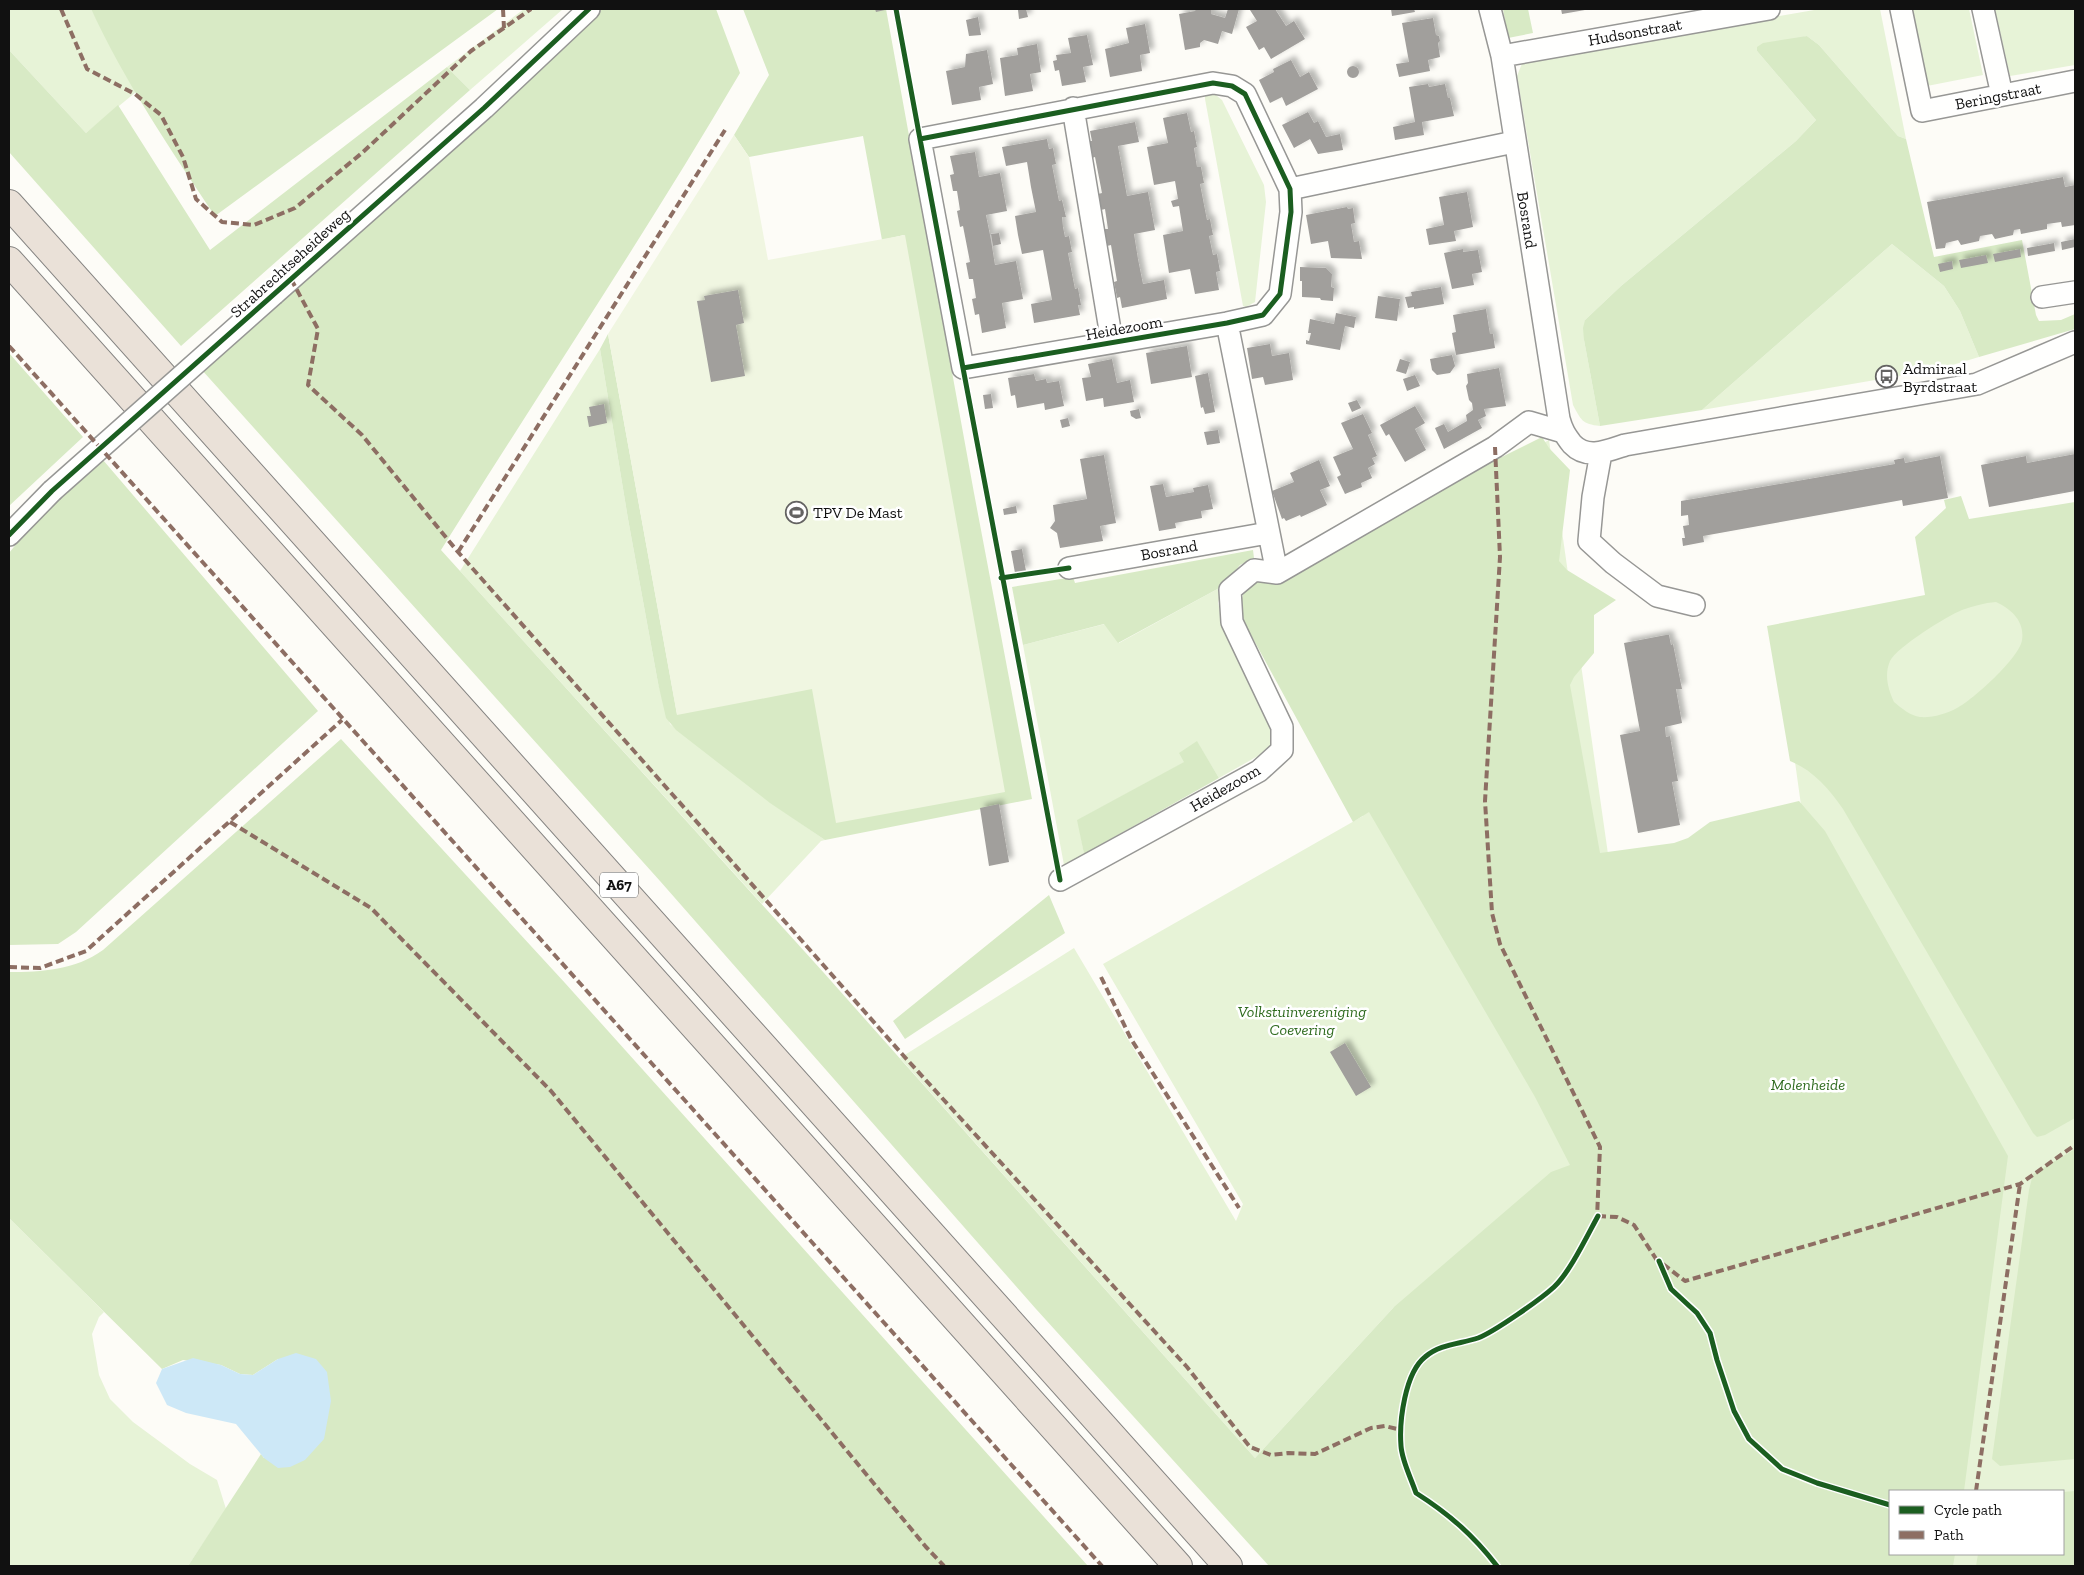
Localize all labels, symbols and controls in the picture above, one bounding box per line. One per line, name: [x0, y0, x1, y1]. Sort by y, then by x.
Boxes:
street label: Hudsonstraat: [1587, 14, 1683, 50]
street label: Beringstraat: [1953, 78, 2043, 114]
street label: Bosrand: [1513, 190, 1541, 250]
street label: Strabrechtseheideweg: [226, 204, 354, 322]
street label: Heidezoom: [1084, 312, 1164, 344]
place label: Admiraal Byrdstraat: [1903, 359, 1977, 396]
bus stop icon: Admiraal Byrdstraat: [1875, 365, 1899, 389]
sports icon: TPV De Mast: [785, 500, 809, 524]
place label: TPV De Mast: [813, 503, 903, 522]
street label: Bosrand: [1139, 536, 1199, 564]
street label: Heidezoom: [1187, 760, 1264, 816]
road number: A67: [600, 872, 638, 898]
park label: Volkstuinvereniging Coevering: [1238, 1002, 1367, 1039]
park label: Molenheide: [1771, 1075, 1845, 1094]
legend: [1889, 1490, 2064, 1555]
text: Cycle path: [1934, 1501, 2003, 1519]
text: Path: [1934, 1526, 1964, 1544]

